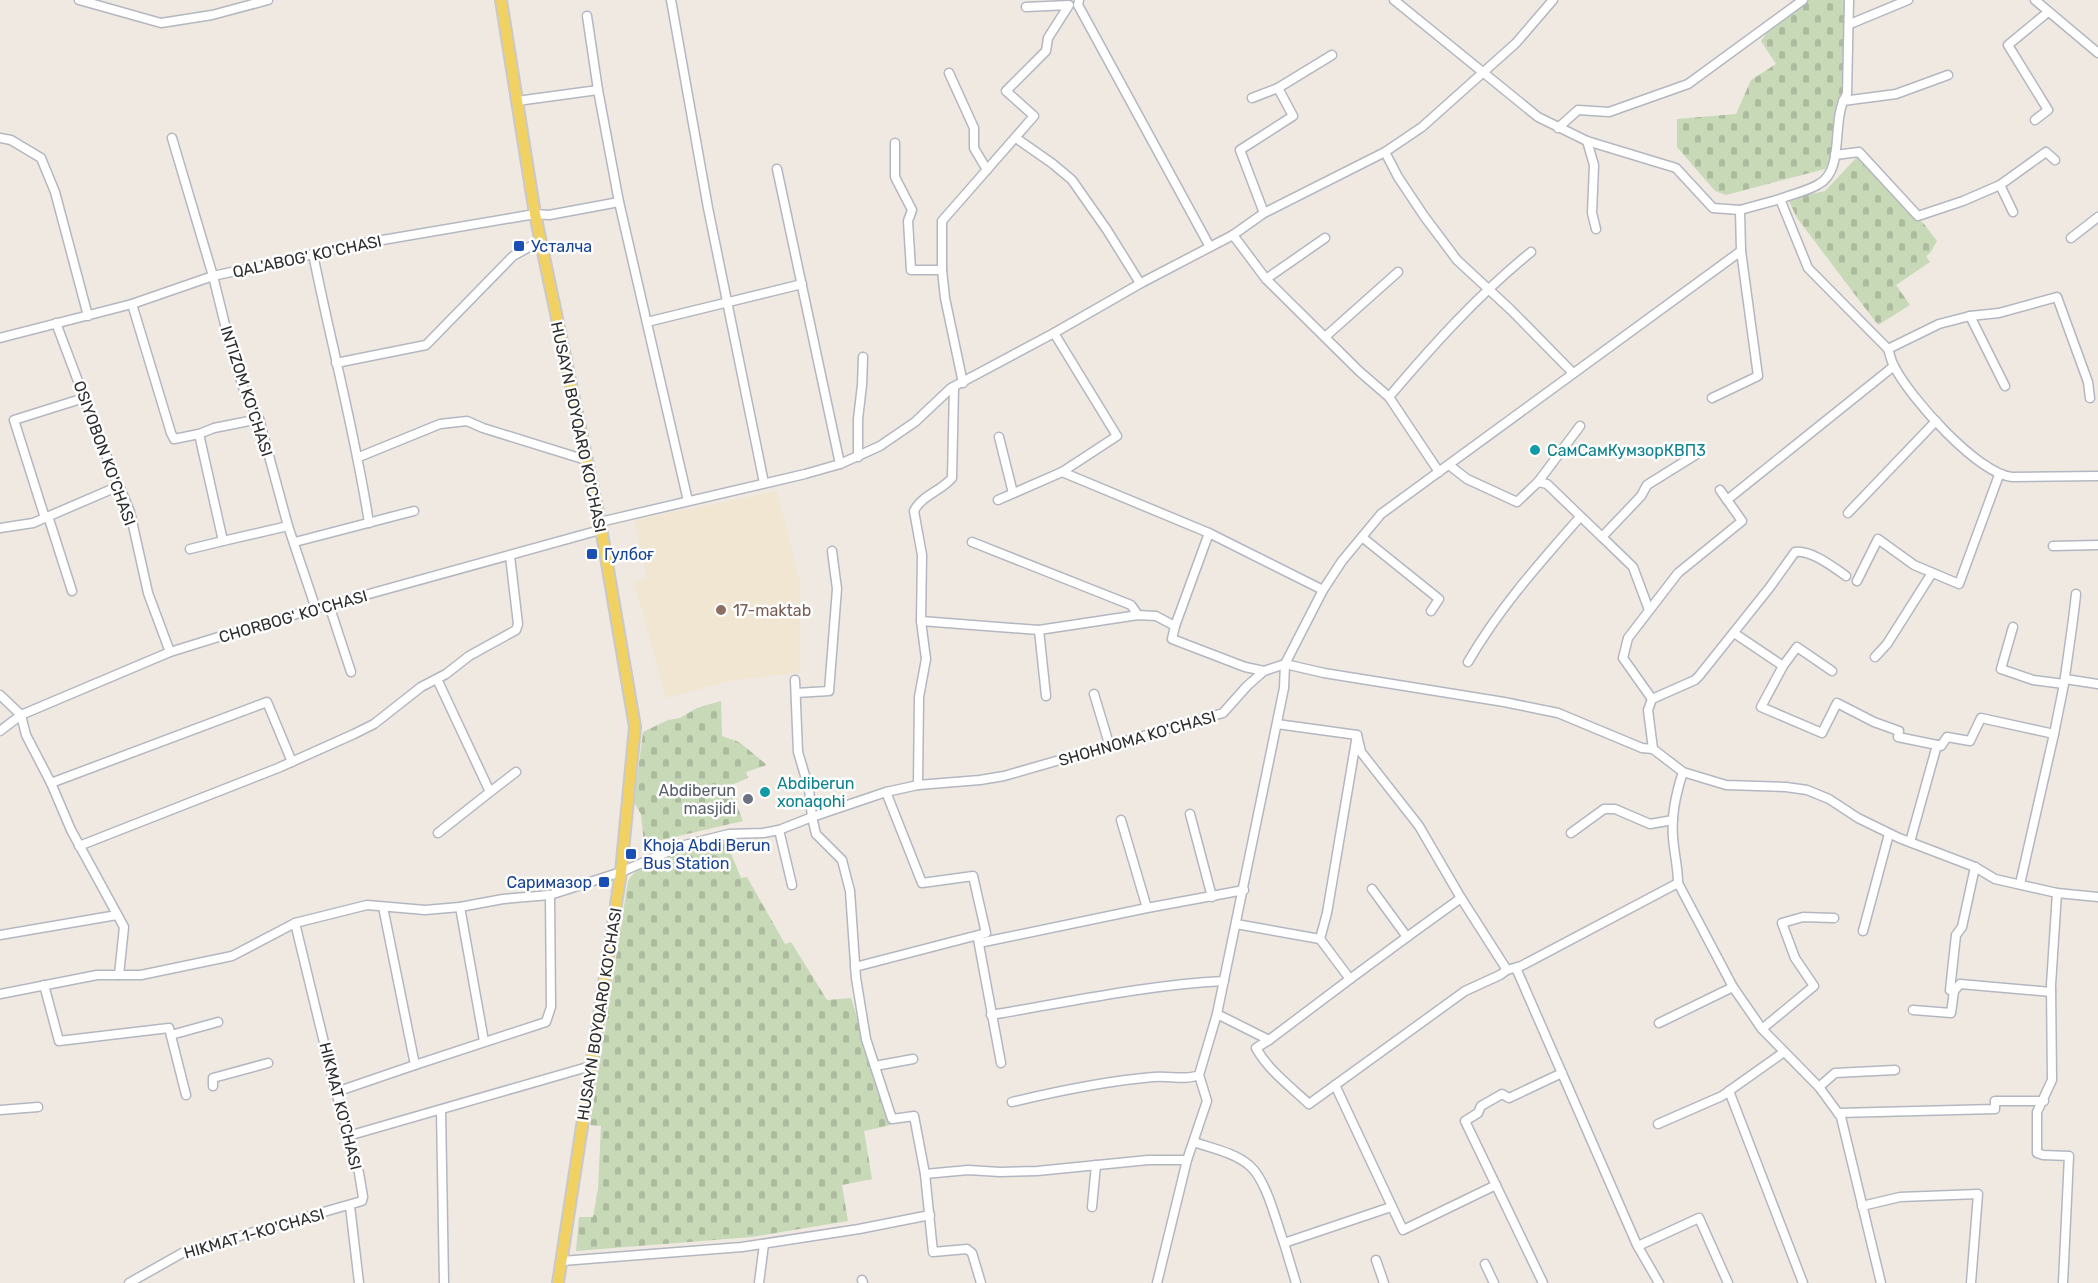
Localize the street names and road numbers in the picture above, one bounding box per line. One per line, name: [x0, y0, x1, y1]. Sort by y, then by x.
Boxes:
street label: QAL'ABOG' KO'CHASI: [231, 231, 383, 282]
street label: HUSAYN BOYQARO KO'CHASI: [547, 320, 610, 534]
street label: INTIZOM KO'CHASI: [216, 323, 277, 459]
street label: OSIYOBON KO'CHASI: [69, 378, 140, 528]
street label: СHORBOG' KO'CHASI: [217, 586, 370, 647]
street label: SHOHNOMA KO'CHASI: [1056, 707, 1218, 770]
street label: HUSAYN BOYQARO KO'CHASI: [573, 906, 626, 1122]
street label: HIKMAT KO'CHASI: [315, 1040, 366, 1172]
street label: HIKMAT 1-KO'CHASI: [182, 1204, 327, 1263]

